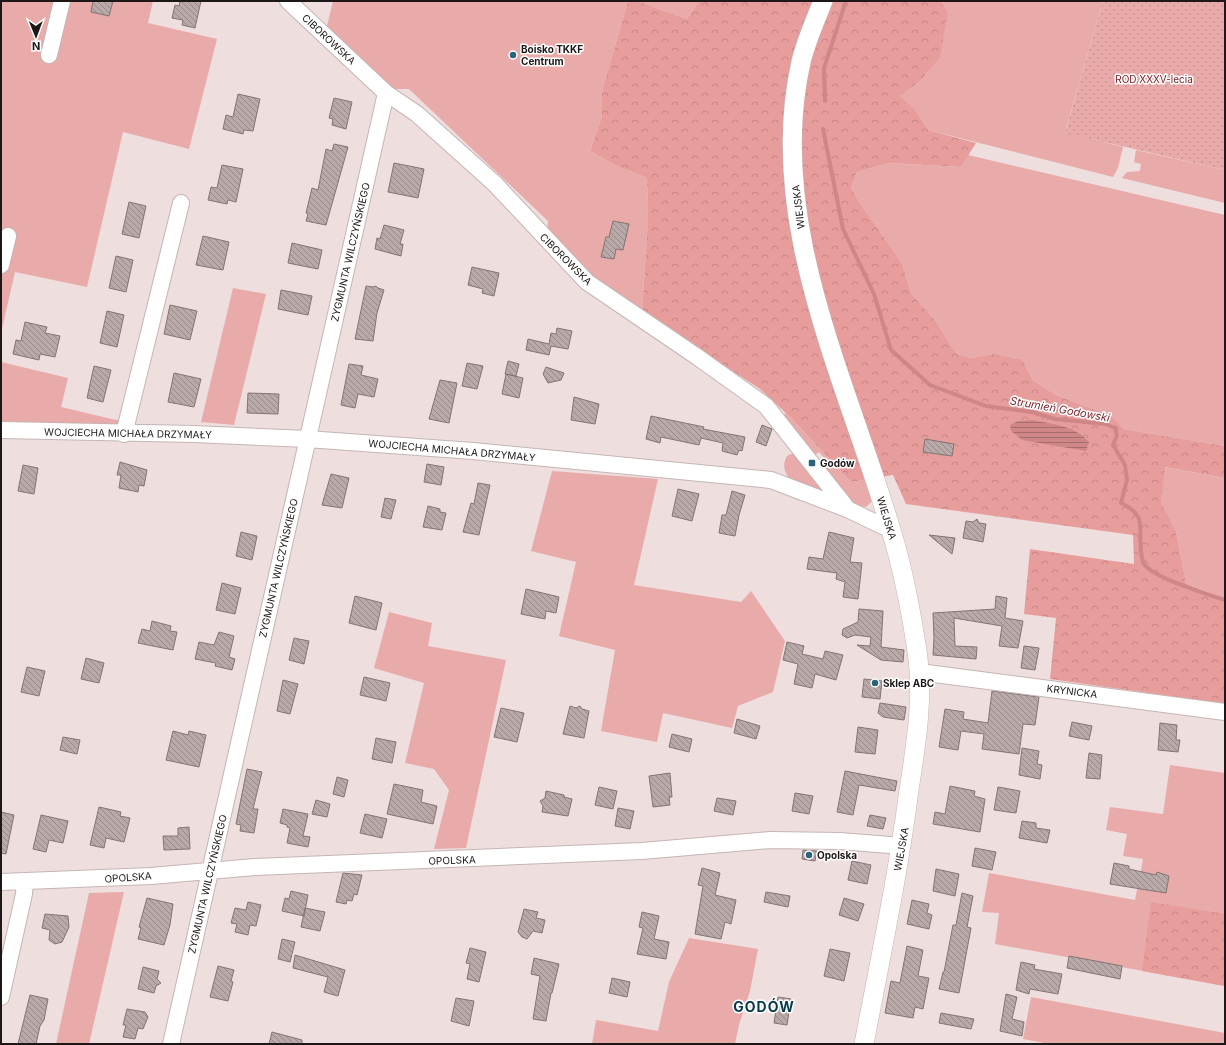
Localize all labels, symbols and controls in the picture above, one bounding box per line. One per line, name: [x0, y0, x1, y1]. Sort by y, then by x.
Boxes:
street label: CIBOROWSKA: [300, 11, 358, 67]
north arrow: [16, 16, 56, 56]
text: N: [32, 39, 40, 53]
place label: Boisko TKKF Centrum: [521, 43, 583, 67]
marker: Boisko TKKF Centrum: [508, 50, 518, 60]
park label: ROD XXXV-lecia: [1115, 73, 1193, 85]
street label: ZYGMUNTA WILCZYŃSKIEGO: [327, 181, 372, 323]
street label: WIEJSKA: [789, 184, 807, 230]
street label: CIBOROWSKA: [538, 231, 594, 287]
water label: Strumień Godowski: [1009, 393, 1111, 425]
street label: WOJCIECHA MICHAŁA DRZYMAŁY: [44, 426, 212, 440]
street label: WOJCIECHA MICHAŁA DRZYMAŁY: [368, 437, 536, 463]
place label: Godów: [820, 457, 855, 469]
marker: Godów: [807, 458, 817, 468]
street label: WIEJSKA: [875, 495, 899, 541]
street label: ZYGMUNTA WILCZYŃSKIEGO: [255, 497, 300, 639]
place label: Sklep ABC: [883, 677, 934, 689]
marker: Sklep ABC: [870, 678, 880, 688]
street label: KRYNICKA: [1046, 682, 1098, 700]
street label: ZYGMUNTA WILCZYŃSKIEGO: [184, 813, 229, 955]
street label: WIEJSKA: [891, 826, 911, 872]
place label: Opolska: [817, 849, 857, 861]
marker: Opolska: [804, 850, 814, 860]
street label: OPOLSKA: [428, 853, 476, 867]
street label: OPOLSKA: [104, 869, 152, 885]
district label: GODÓW: [733, 998, 795, 1015]

